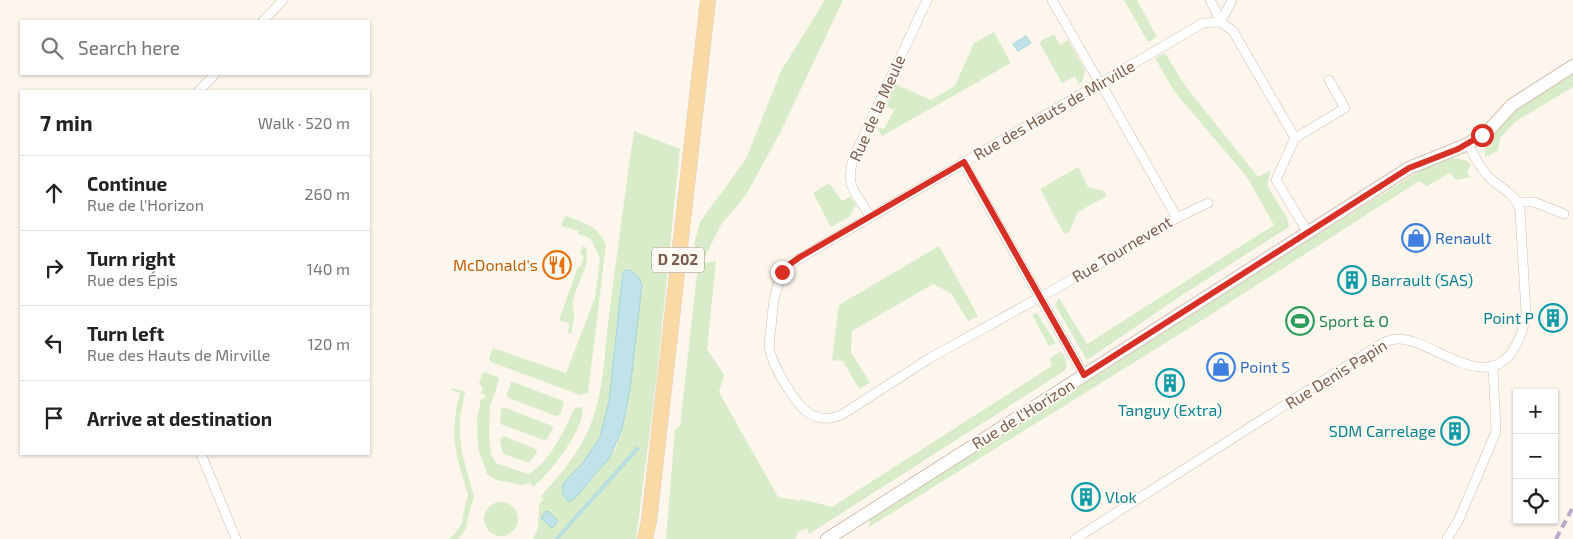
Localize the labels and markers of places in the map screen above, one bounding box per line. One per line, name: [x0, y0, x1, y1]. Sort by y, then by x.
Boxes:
shop icon: Renault: [1401, 223, 1431, 253]
place label: Renault: [1435, 228, 1491, 247]
restaurant icon: McDonald's: [542, 250, 572, 280]
place label: McDonald's: [453, 255, 538, 274]
building icon: Barrault (SAS): [1337, 265, 1367, 295]
place label: Barrault (SAS): [1371, 270, 1473, 289]
building icon: Point P: [1538, 303, 1568, 333]
sports icon: Sport & O: [1285, 306, 1315, 336]
place label: Point P: [1483, 308, 1534, 327]
place label: Sport & O: [1319, 311, 1389, 330]
shop icon: Point S: [1206, 352, 1236, 382]
place label: Point S: [1240, 357, 1290, 376]
building icon: Tanguy (Extra): [1155, 368, 1185, 398]
place label: Tanguy (Extra): [1118, 400, 1222, 419]
building icon: SDM Carrelage: [1440, 416, 1470, 446]
place label: SDM Carrelage: [1329, 421, 1436, 440]
building icon: Vlok: [1071, 482, 1101, 512]
place label: Vlok: [1105, 487, 1137, 506]

